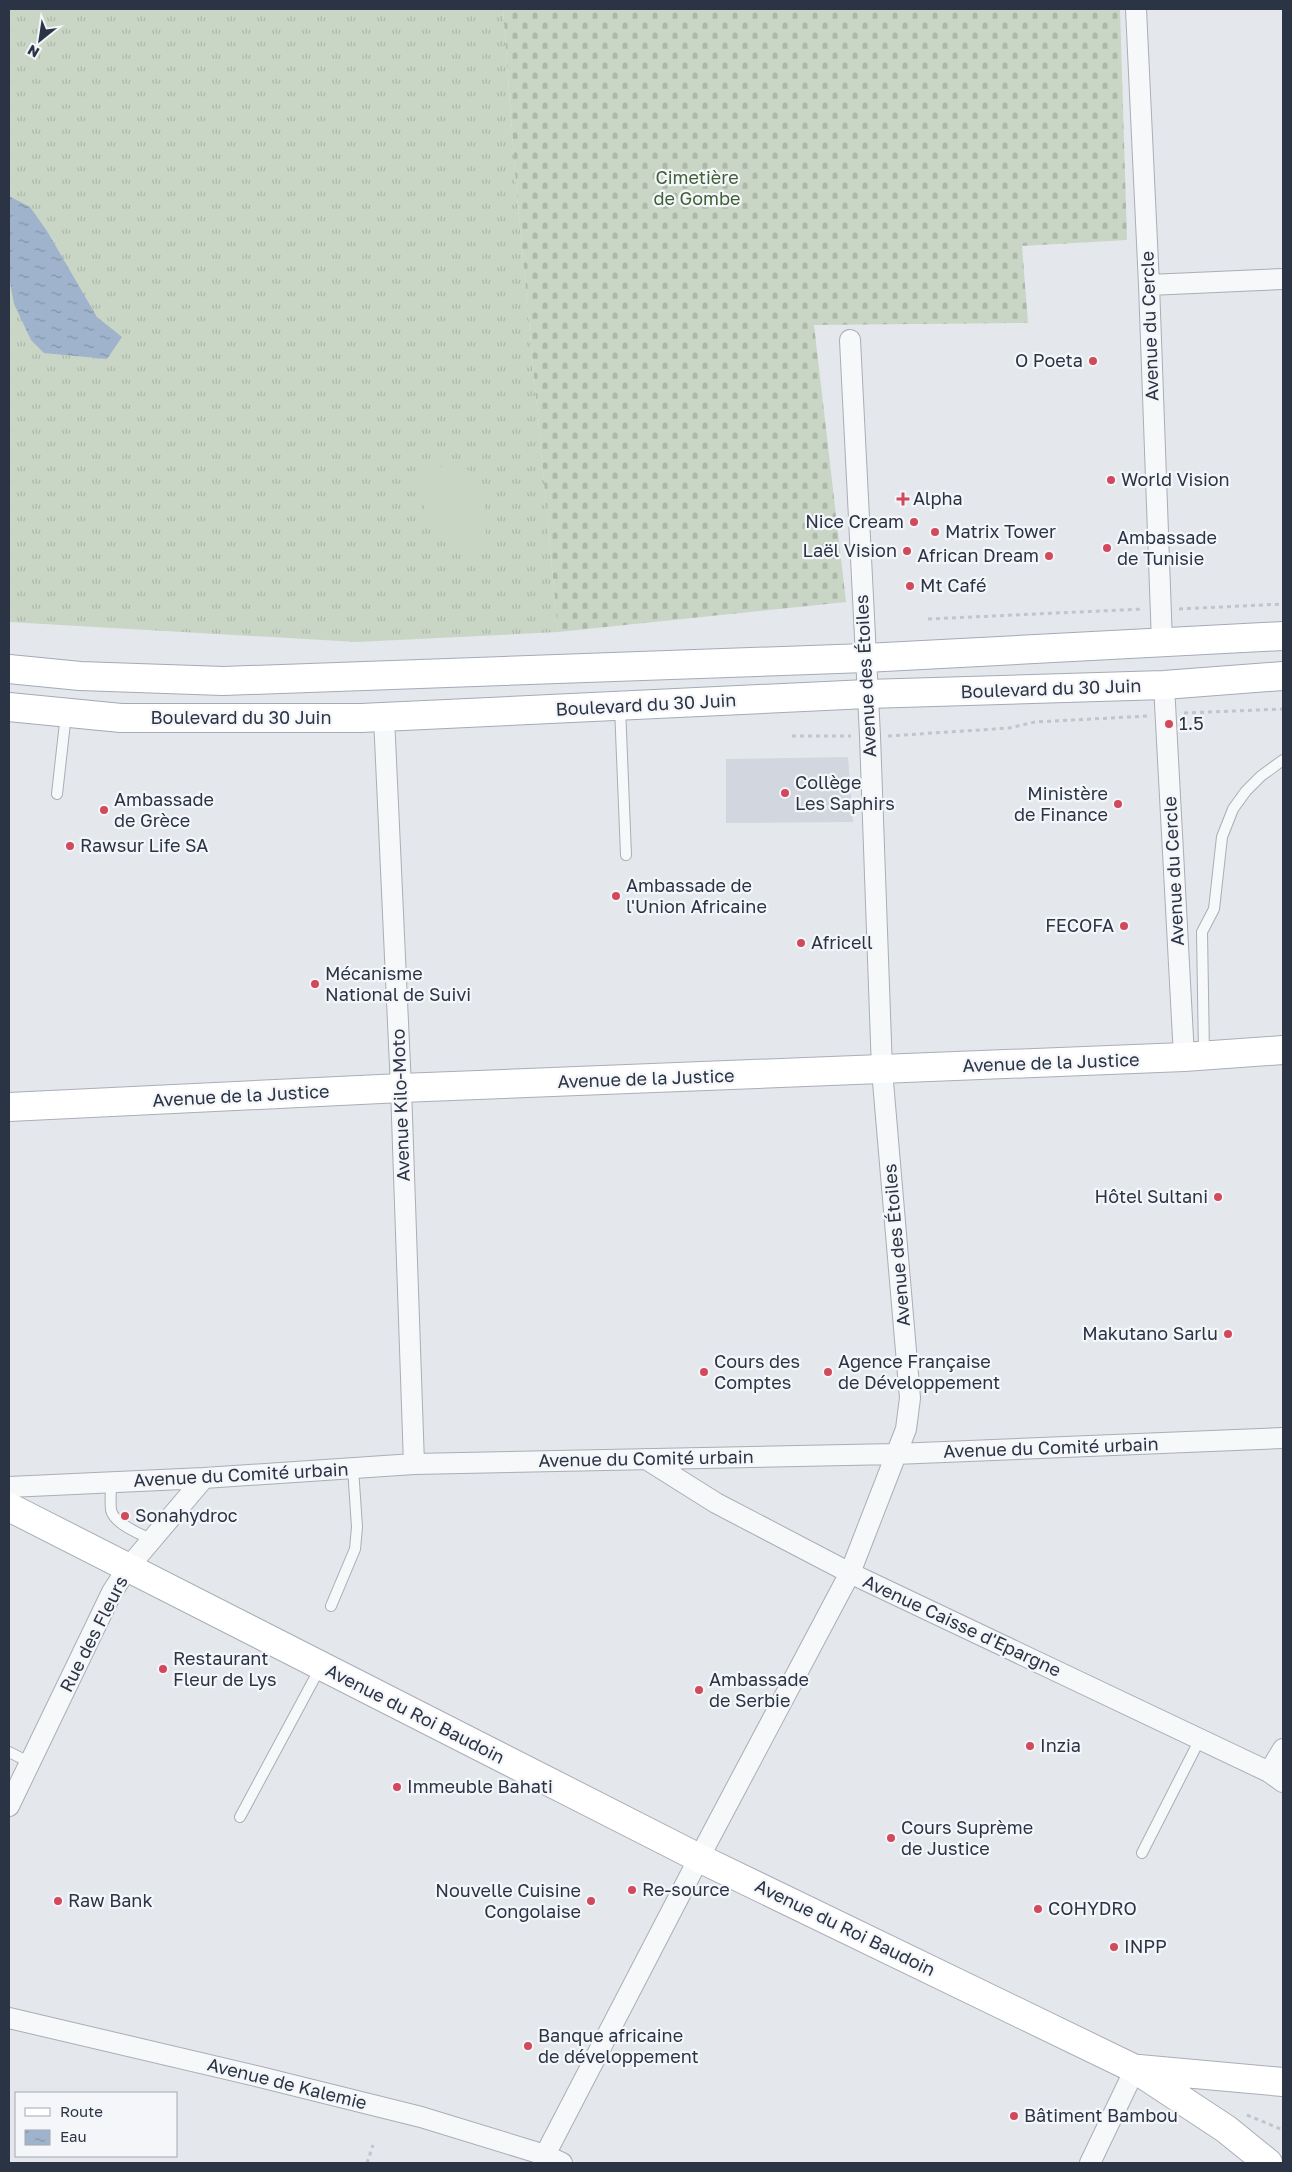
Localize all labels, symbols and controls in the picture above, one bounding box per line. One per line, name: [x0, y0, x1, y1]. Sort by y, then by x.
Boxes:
north arrow: [15, 15, 65, 65]
text: N: [24, 42, 42, 62]
park label: Cimetière de Gombe: [654, 166, 740, 209]
street label: Avenue du Cercle: [1135, 251, 1163, 401]
place label: O Poeta: [1015, 349, 1083, 371]
marker: O Poeta: [1087, 355, 1099, 367]
place label: World Vision: [1121, 468, 1230, 490]
marker: World Vision: [1105, 474, 1117, 486]
place label: Alpha: [913, 487, 963, 509]
marker: Alpha: [897, 493, 909, 505]
place label: Nice Cream: [805, 510, 904, 532]
marker: Nice Cream: [908, 516, 920, 528]
place label: Matrix Tower: [945, 520, 1056, 542]
marker: Matrix Tower: [929, 526, 941, 538]
place label: Ambassade de Tunisie: [1117, 526, 1217, 569]
place label: Laël Vision: [803, 539, 897, 561]
marker: Ambassade de Tunisie: [1101, 542, 1113, 554]
place label: African Dream: [917, 544, 1039, 566]
marker: Laël Vision: [901, 545, 913, 557]
marker: African Dream: [1043, 550, 1055, 562]
place label: Mt Café: [920, 574, 986, 596]
marker: Mt Café: [904, 580, 916, 592]
street label: Avenue des Étoiles: [850, 594, 880, 758]
street label: Boulevard du 30 Juin: [960, 674, 1142, 702]
street label: Boulevard du 30 Juin: [555, 688, 737, 720]
street label: Boulevard du 30 Juin: [151, 706, 331, 728]
place label: 1.5: [1179, 712, 1204, 734]
marker: 1.5: [1163, 718, 1175, 730]
place label: Collège Les Saphirs: [795, 771, 895, 814]
place label: Ministère de Finance: [1014, 782, 1108, 825]
marker: Collège Les Saphirs: [779, 787, 791, 799]
place label: Ambassade de Grèce: [114, 788, 214, 831]
street label: Avenue du Cercle: [1158, 796, 1188, 946]
marker: Ministère de Finance: [1112, 798, 1124, 810]
marker: Ambassade de Grèce: [98, 804, 110, 816]
place label: Rawsur Life SA: [80, 834, 208, 856]
marker: Rawsur Life SA: [64, 840, 76, 852]
place label: Ambassade de l'Union Africaine: [626, 874, 767, 917]
marker: Ambassade de l'Union Africaine: [610, 890, 622, 902]
place label: FECOFA: [1045, 914, 1114, 936]
marker: FECOFA: [1118, 920, 1130, 932]
place label: Africell: [811, 931, 873, 953]
marker: Africell: [795, 937, 807, 949]
place label: Mécanisme National de Suivi: [325, 962, 471, 1005]
marker: Mécanisme National de Suivi: [309, 978, 321, 990]
street label: Avenue Kilo-Moto: [386, 1028, 414, 1182]
street label: Avenue de la Justice: [962, 1048, 1140, 1076]
street label: Avenue de la Justice: [557, 1064, 735, 1092]
street label: Avenue de la Justice: [152, 1079, 330, 1111]
street label: Avenue des Étoiles: [878, 1163, 914, 1327]
place label: Hôtel Sultani: [1095, 1185, 1208, 1207]
marker: Hôtel Sultani: [1212, 1191, 1224, 1203]
place label: Makutano Sarlu: [1082, 1322, 1218, 1344]
marker: Makutano Sarlu: [1222, 1328, 1234, 1340]
place label: Cours des Comptes: [714, 1350, 800, 1393]
place label: Agence Française de Développement: [838, 1350, 1000, 1393]
marker: Cours des Comptes: [698, 1366, 710, 1378]
marker: Agence Française de Développement: [822, 1366, 834, 1378]
street label: Avenue du Comité urbain: [943, 1432, 1159, 1462]
street label: Avenue du Comité urbain: [538, 1445, 754, 1471]
street label: Avenue du Comité urbain: [133, 1457, 349, 1491]
place label: Sonahydroc: [135, 1504, 238, 1526]
marker: Sonahydroc: [119, 1510, 131, 1522]
street label: Avenue Caisse d'Epargne: [860, 1569, 1065, 1681]
street label: Rue des Fleurs: [54, 1572, 132, 1695]
place label: Restaurant Fleur de Lys: [173, 1647, 277, 1690]
street label: Avenue du Roi Baudoin: [322, 1658, 508, 1768]
marker: Restaurant Fleur de Lys: [157, 1663, 169, 1675]
place label: Ambassade de Serbie: [709, 1668, 809, 1711]
marker: Ambassade de Serbie: [693, 1684, 705, 1696]
place label: Inzia: [1040, 1734, 1081, 1756]
marker: Inzia: [1024, 1740, 1036, 1752]
place label: Immeuble Bahati: [407, 1775, 553, 1797]
marker: Immeuble Bahati: [391, 1781, 403, 1793]
place label: Cours Suprème de Justice: [901, 1816, 1033, 1859]
marker: Cours Suprème de Justice: [885, 1832, 897, 1844]
street label: Avenue du Roi Baudoin: [752, 1874, 939, 1980]
place label: Re-source: [642, 1878, 730, 1900]
place label: Nouvelle Cuisine Congolaise: [435, 1879, 581, 1922]
marker: Re-source: [626, 1884, 638, 1896]
place label: Raw Bank: [68, 1889, 153, 1911]
marker: Raw Bank: [52, 1895, 64, 1907]
marker: Nouvelle Cuisine Congolaise: [585, 1895, 597, 1907]
place label: COHYDRO: [1048, 1897, 1137, 1919]
marker: COHYDRO: [1032, 1903, 1044, 1915]
place label: INPP: [1124, 1935, 1167, 1957]
marker: INPP: [1108, 1941, 1120, 1953]
place label: Banque africaine de développement: [538, 2024, 699, 2067]
marker: Banque africaine de développement: [522, 2040, 534, 2052]
street label: Avenue de Kalemie: [205, 2053, 369, 2114]
legend: [15, 2092, 178, 2157]
text: Route: [60, 2102, 103, 2120]
place label: Bâtiment Bambou: [1024, 2104, 1178, 2126]
marker: Bâtiment Bambou: [1008, 2110, 1020, 2122]
text: Eau: [60, 2127, 87, 2145]

